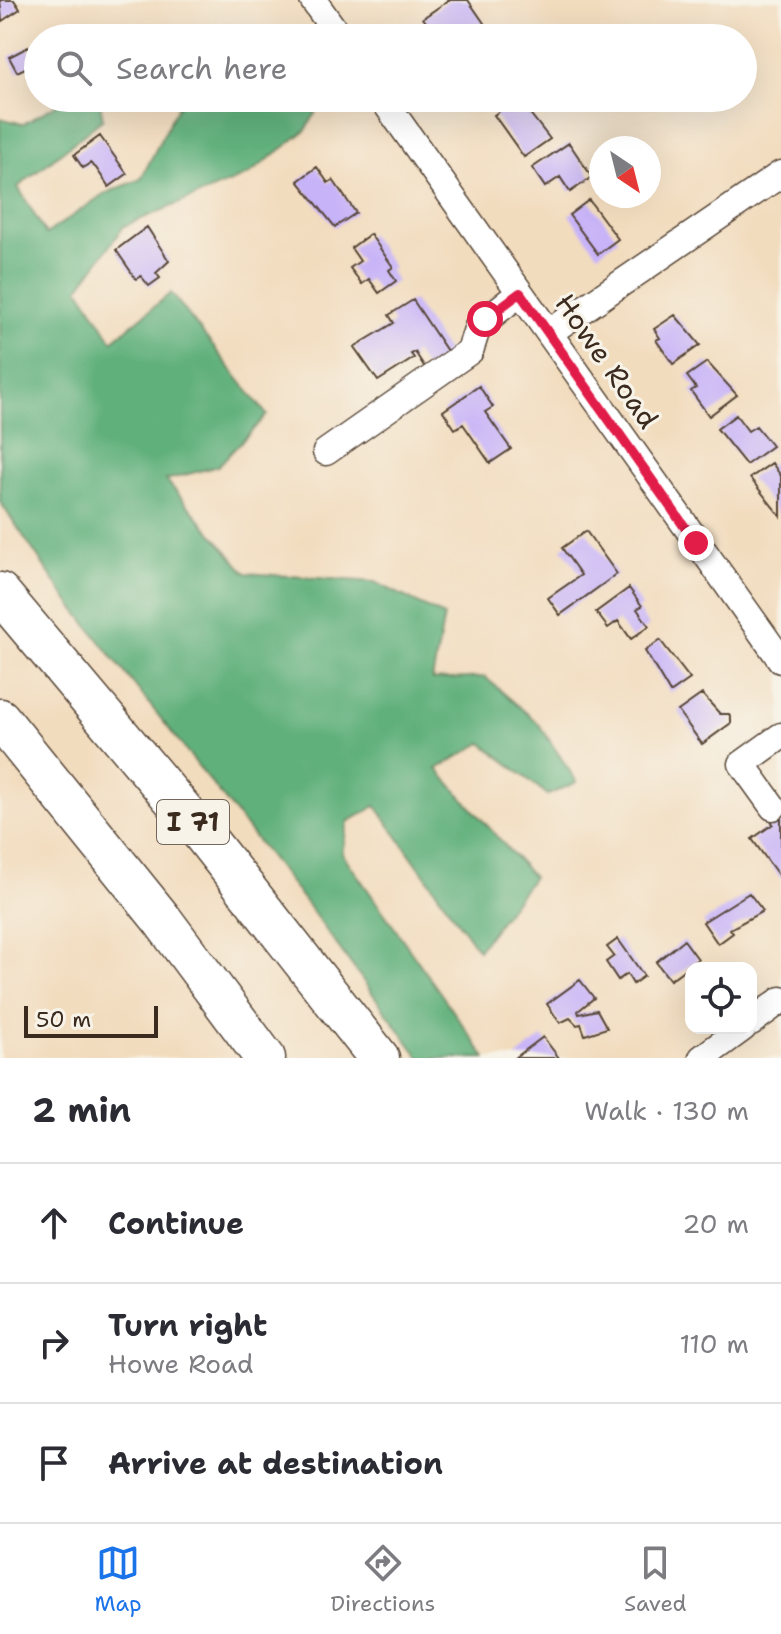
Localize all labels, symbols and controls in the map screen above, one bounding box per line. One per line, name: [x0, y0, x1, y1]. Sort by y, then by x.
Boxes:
search box: [24, 24, 757, 112]
icon: search: [52, 46, 96, 90]
text: Search here: [116, 48, 287, 89]
north arrow: [589, 136, 661, 208]
street label: Howe Road: [547, 286, 667, 436]
route start: [467, 301, 503, 337]
route end: [678, 525, 714, 561]
road number: I 71: [157, 800, 229, 844]
map controls: [685, 962, 757, 1034]
button: locate: [685, 962, 757, 1034]
scale bar: [24, 1002, 158, 1038]
text: 50 m: [36, 1005, 91, 1034]
text: 2 min: [32, 1087, 131, 1133]
text: Walk · 130 m: [584, 1093, 749, 1128]
icon: ahead: [32, 1201, 76, 1245]
text: Continue: [108, 1203, 244, 1244]
text: 20 m: [682, 1206, 749, 1241]
text: Turn right: [108, 1305, 267, 1346]
icon: right: [32, 1321, 76, 1365]
text: 110 m: [679, 1326, 749, 1361]
text: Howe Road: [108, 1346, 253, 1381]
icon: arrive: [32, 1441, 76, 1485]
text: Arrive at destination: [108, 1443, 443, 1484]
tab: Map: [94, 1541, 142, 1618]
tab: Directions: [330, 1541, 435, 1618]
tab: Saved: [624, 1541, 687, 1618]

